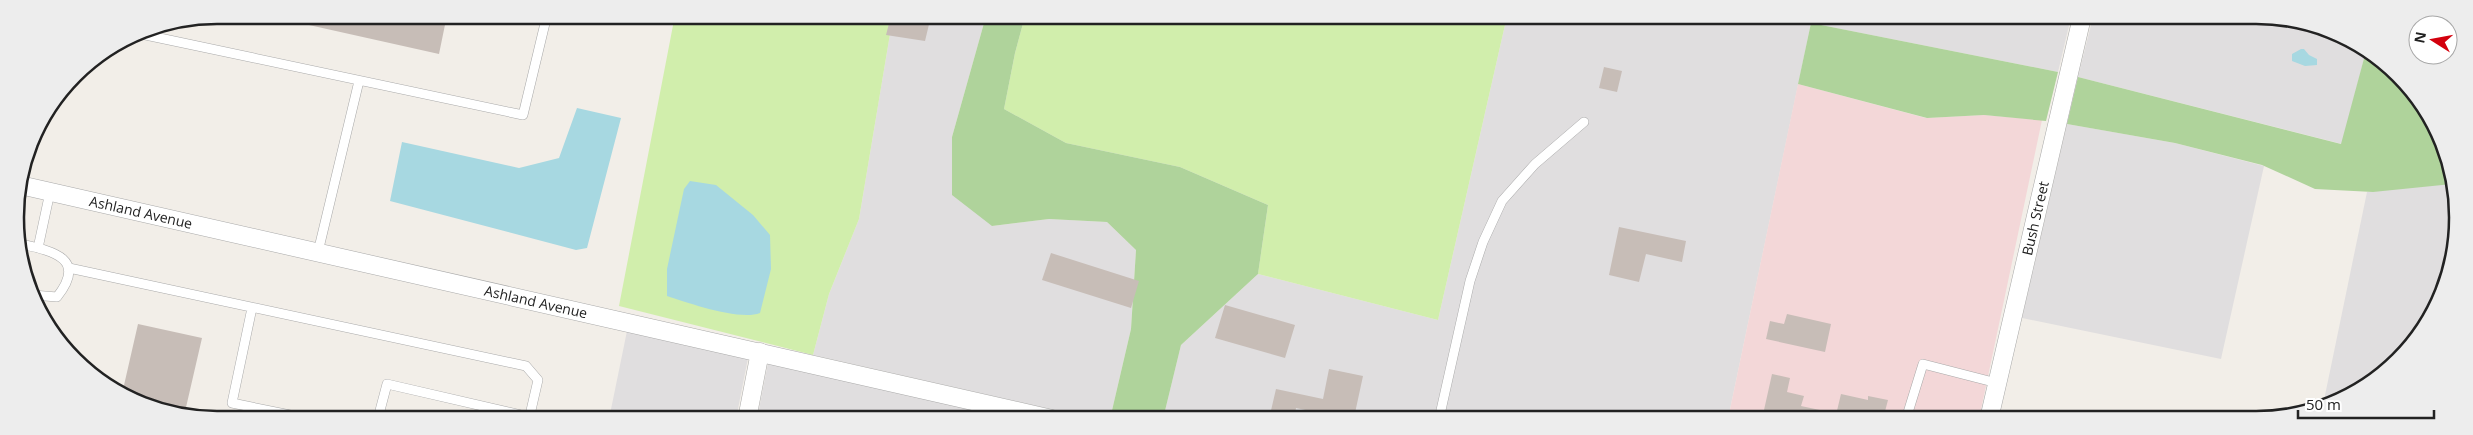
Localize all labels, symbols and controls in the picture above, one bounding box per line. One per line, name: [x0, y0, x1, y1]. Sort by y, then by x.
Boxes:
north arrow: [2408, 15, 2458, 65]
text: N: [2409, 30, 2430, 45]
street label: Bush Street: [2017, 179, 2053, 257]
street label: Ashland Avenue: [88, 191, 194, 233]
street label: Ashland Avenue: [483, 281, 589, 322]
scale bar: [2298, 388, 2434, 420]
text: 50 m: [2306, 394, 2341, 414]

